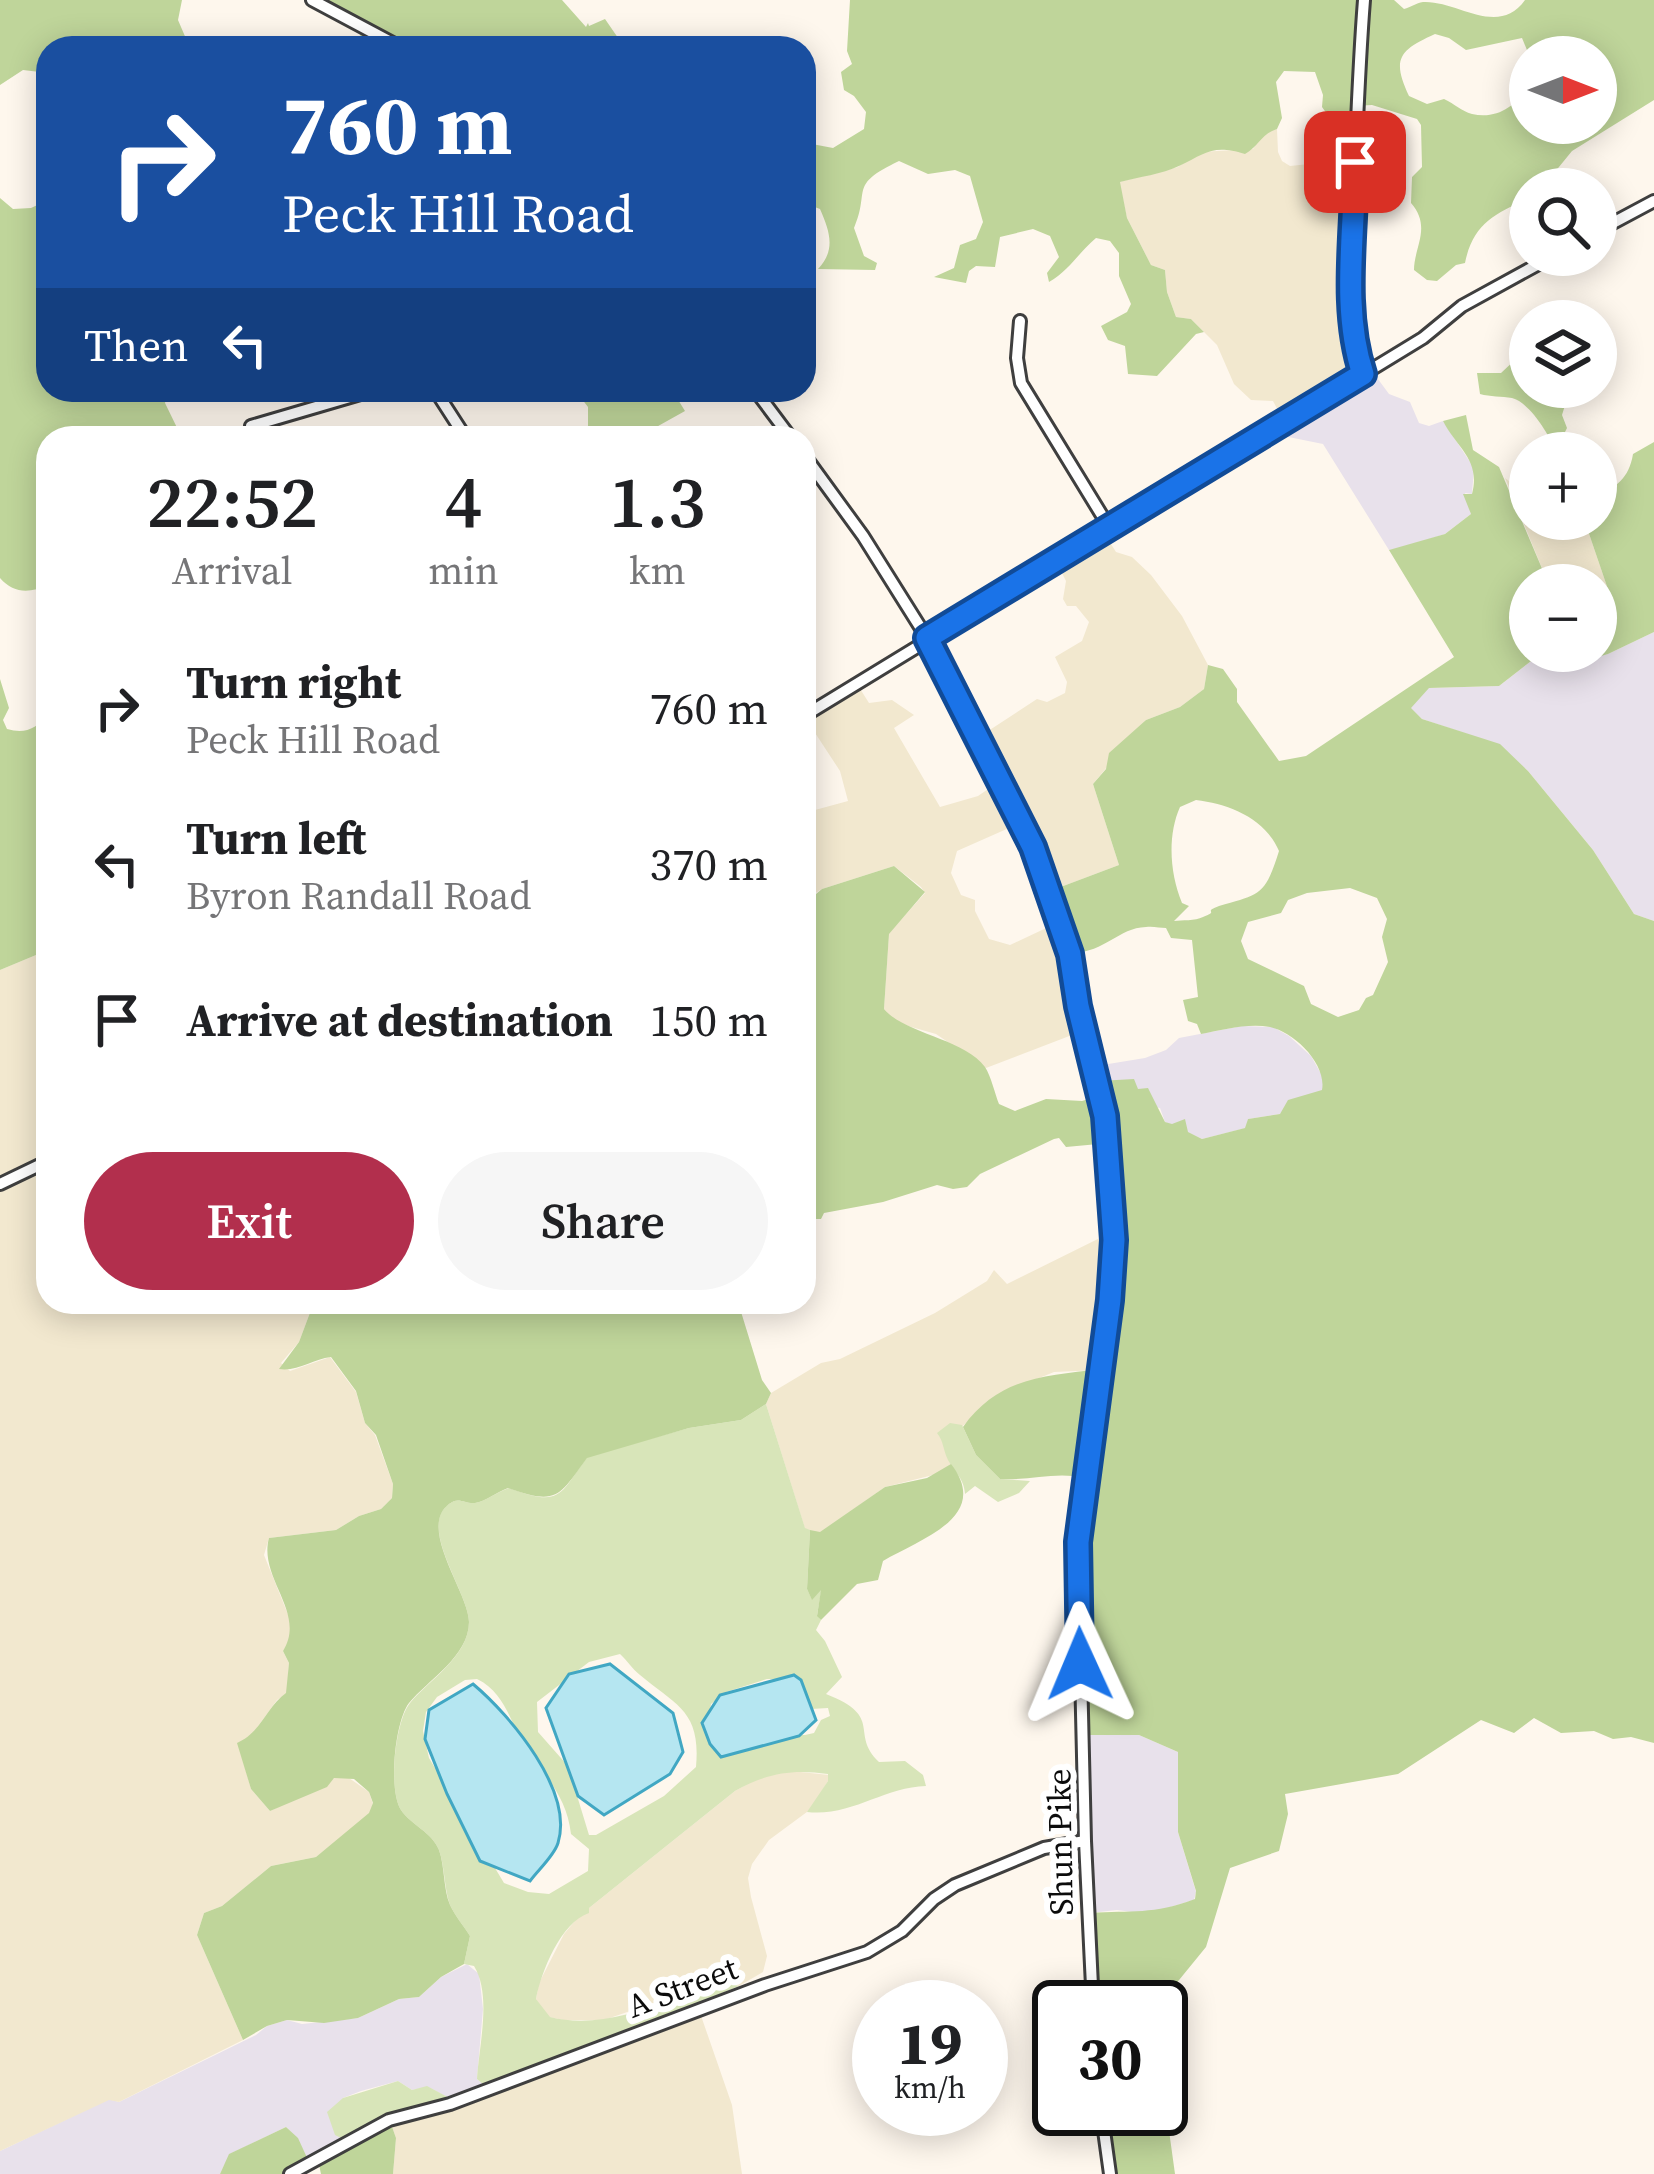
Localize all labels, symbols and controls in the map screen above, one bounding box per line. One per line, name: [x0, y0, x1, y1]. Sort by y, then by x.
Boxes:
north arrow: [1509, 36, 1617, 144]
map controls: [1509, 36, 1617, 672]
text: 760 m: [282, 67, 513, 182]
icon: right: [84, 84, 240, 240]
pin: [1304, 111, 1406, 213]
icon: arrive: [1322, 129, 1388, 195]
button: search: [1509, 168, 1617, 276]
text: Peck Hill Road: [282, 176, 634, 250]
button: layers: [1509, 300, 1617, 408]
icon: left: [212, 312, 278, 378]
text: Then: [84, 314, 188, 376]
button: +: [1509, 432, 1617, 540]
text: 22:52: [146, 452, 318, 551]
text: 4: [445, 452, 482, 551]
text: 1.3: [609, 452, 706, 551]
text: Arrival: [172, 544, 292, 597]
text: min: [428, 544, 499, 597]
text: km: [629, 544, 686, 597]
button: −: [1509, 564, 1617, 672]
text: Turn right: [186, 651, 401, 713]
icon: right: [84, 675, 150, 741]
text: 760 m: [649, 677, 768, 739]
text: Peck Hill Road: [186, 713, 440, 766]
text: Turn left: [186, 807, 366, 869]
icon: left: [84, 831, 150, 897]
text: 370 m: [649, 833, 768, 895]
text: Byron Randall Road: [186, 869, 531, 922]
icon: arrive: [84, 987, 150, 1053]
text: Arrive at destination: [186, 989, 613, 1051]
text: 150 m: [649, 989, 768, 1051]
button: Exit: [84, 1152, 414, 1290]
button: Share: [438, 1152, 768, 1290]
position arrow: [1017, 1601, 1143, 1727]
street label: Shun Pike: [1036, 1768, 1084, 1916]
street label: A Street: [620, 1945, 744, 2029]
speed limit sign: 30: [1032, 1980, 1188, 2136]
text: 19: [897, 2002, 963, 2084]
text: km/h: [894, 2067, 966, 2108]

